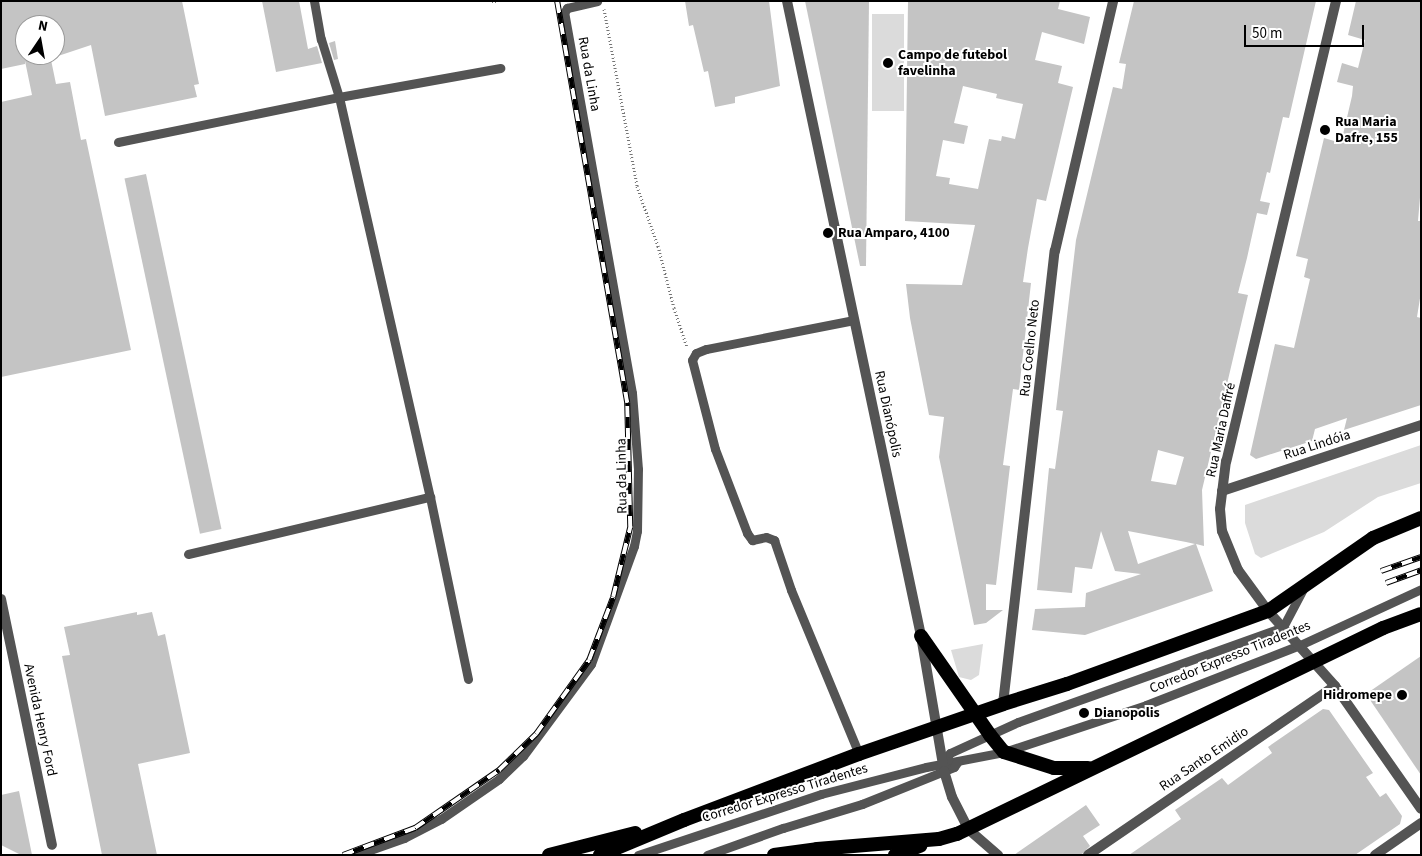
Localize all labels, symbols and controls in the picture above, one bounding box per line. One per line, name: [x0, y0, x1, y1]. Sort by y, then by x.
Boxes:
north arrow: [15, 15, 65, 65]
scale bar: [1247, 15, 1367, 47]
text: N: [36, 16, 50, 37]
text: 50 m: [1252, 23, 1282, 44]
street label: Rua da Linha: [574, 35, 604, 113]
place label: Campo de futebol favelinha: [898, 47, 1007, 80]
marker: Campo de futebol favelinha: [882, 57, 894, 69]
place label: Rua Maria Dafre, 155: [1335, 114, 1398, 146]
marker: Rua Maria Dafre, 155: [1319, 124, 1331, 136]
place label: Rua Amparo, 4100: [838, 225, 950, 241]
marker: Rua Amparo, 4100: [822, 227, 834, 239]
street label: Rua Coelho Neto: [1017, 299, 1043, 397]
street label: Rua Dianópolis: [871, 369, 905, 459]
street label: Rua Maria Daffré: [1203, 381, 1239, 479]
street label: Rua Lindóia: [1281, 426, 1353, 464]
street label: Rua da Linha: [613, 438, 631, 514]
street label: Corredor Expresso Tiradentes: [1147, 617, 1313, 697]
street label: Avenida Henry Ford: [20, 662, 60, 778]
place label: Hidromepe: [1323, 687, 1392, 703]
marker: Hidromepe: [1396, 689, 1408, 701]
place label: Dianopolis: [1094, 705, 1160, 721]
marker: Dianopolis: [1078, 707, 1090, 719]
street label: Rua Santo Emidio: [1156, 723, 1252, 795]
street label: Corredor Expresso Tiradentes: [700, 760, 870, 826]

